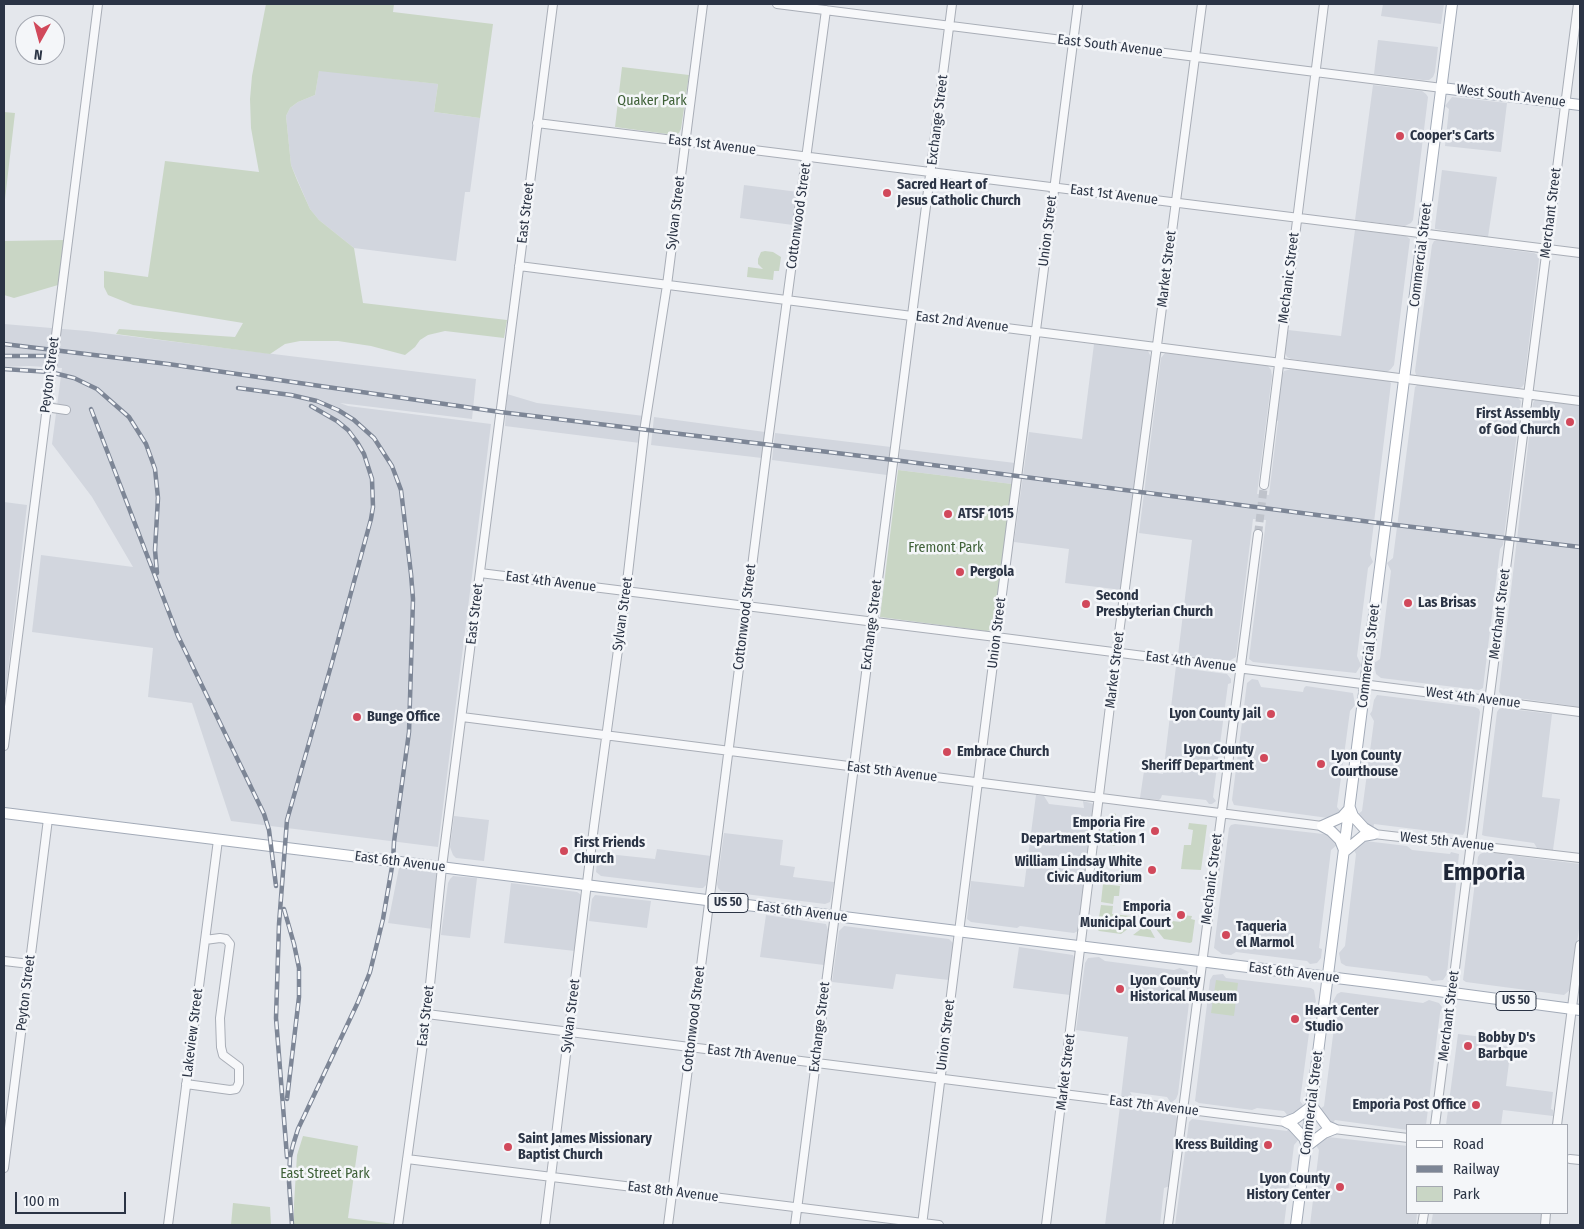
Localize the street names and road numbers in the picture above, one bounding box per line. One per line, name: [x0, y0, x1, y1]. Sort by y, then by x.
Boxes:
street label: East South Avenue: [1056, 31, 1164, 61]
street label: Exchange Street: [924, 74, 952, 166]
street label: West South Avenue: [1455, 81, 1567, 111]
street label: East 1st Avenue: [667, 131, 757, 159]
street label: Cottonwood Street: [783, 162, 815, 270]
street label: Merchant Street: [1537, 167, 1565, 259]
street label: Sylvan Street: [663, 175, 689, 251]
street label: East Street: [514, 181, 538, 245]
street label: East 1st Avenue: [1069, 181, 1159, 209]
street label: Union Street: [1035, 194, 1061, 268]
street label: Commercial Street: [1406, 202, 1436, 308]
street label: Market Street: [1154, 230, 1180, 308]
street label: Mechanic Street: [1275, 231, 1303, 325]
street label: East 2nd Avenue: [915, 308, 1009, 336]
street label: Peyton Street: [37, 336, 63, 414]
street label: Cottonwood Street: [730, 563, 760, 671]
street label: East 4th Avenue: [505, 568, 597, 596]
street label: Merchant Street: [1486, 568, 1514, 660]
street label: Sylvan Street: [609, 576, 637, 652]
street label: Exchange Street: [858, 579, 886, 671]
street label: East Street: [463, 582, 487, 646]
street label: Union Street: [984, 596, 1010, 670]
street label: Commercial Street: [1354, 603, 1384, 709]
street label: Market Street: [1102, 631, 1128, 709]
street label: East 4th Avenue: [1145, 648, 1237, 676]
street label: West 4th Avenue: [1425, 684, 1521, 712]
street label: East 5th Avenue: [846, 758, 938, 786]
street label: West 5th Avenue: [1399, 829, 1495, 855]
street label: Mechanic Street: [1198, 832, 1226, 926]
street label: East 6th Avenue: [354, 848, 446, 876]
road number: US 50: [708, 894, 748, 912]
street label: East 6th Avenue: [756, 898, 848, 926]
street label: Peyton Street: [13, 954, 39, 1032]
street label: East 6th Avenue: [1248, 959, 1340, 987]
street label: Cottonwood Street: [679, 965, 709, 1073]
street label: Merchant Street: [1435, 970, 1463, 1062]
street label: Sylvan Street: [558, 978, 584, 1054]
street label: Exchange Street: [806, 981, 834, 1073]
street label: East Street: [414, 984, 438, 1048]
street label: Lakeview Street: [179, 987, 207, 1079]
road number: US 50: [1496, 991, 1536, 1010]
street label: Union Street: [933, 998, 959, 1072]
street label: Market Street: [1053, 1033, 1079, 1111]
street label: East 7th Avenue: [706, 1041, 798, 1069]
street label: Commercial Street: [1297, 1050, 1327, 1156]
street label: East 7th Avenue: [1108, 1092, 1200, 1120]
street label: East 8th Avenue: [627, 1178, 719, 1206]

